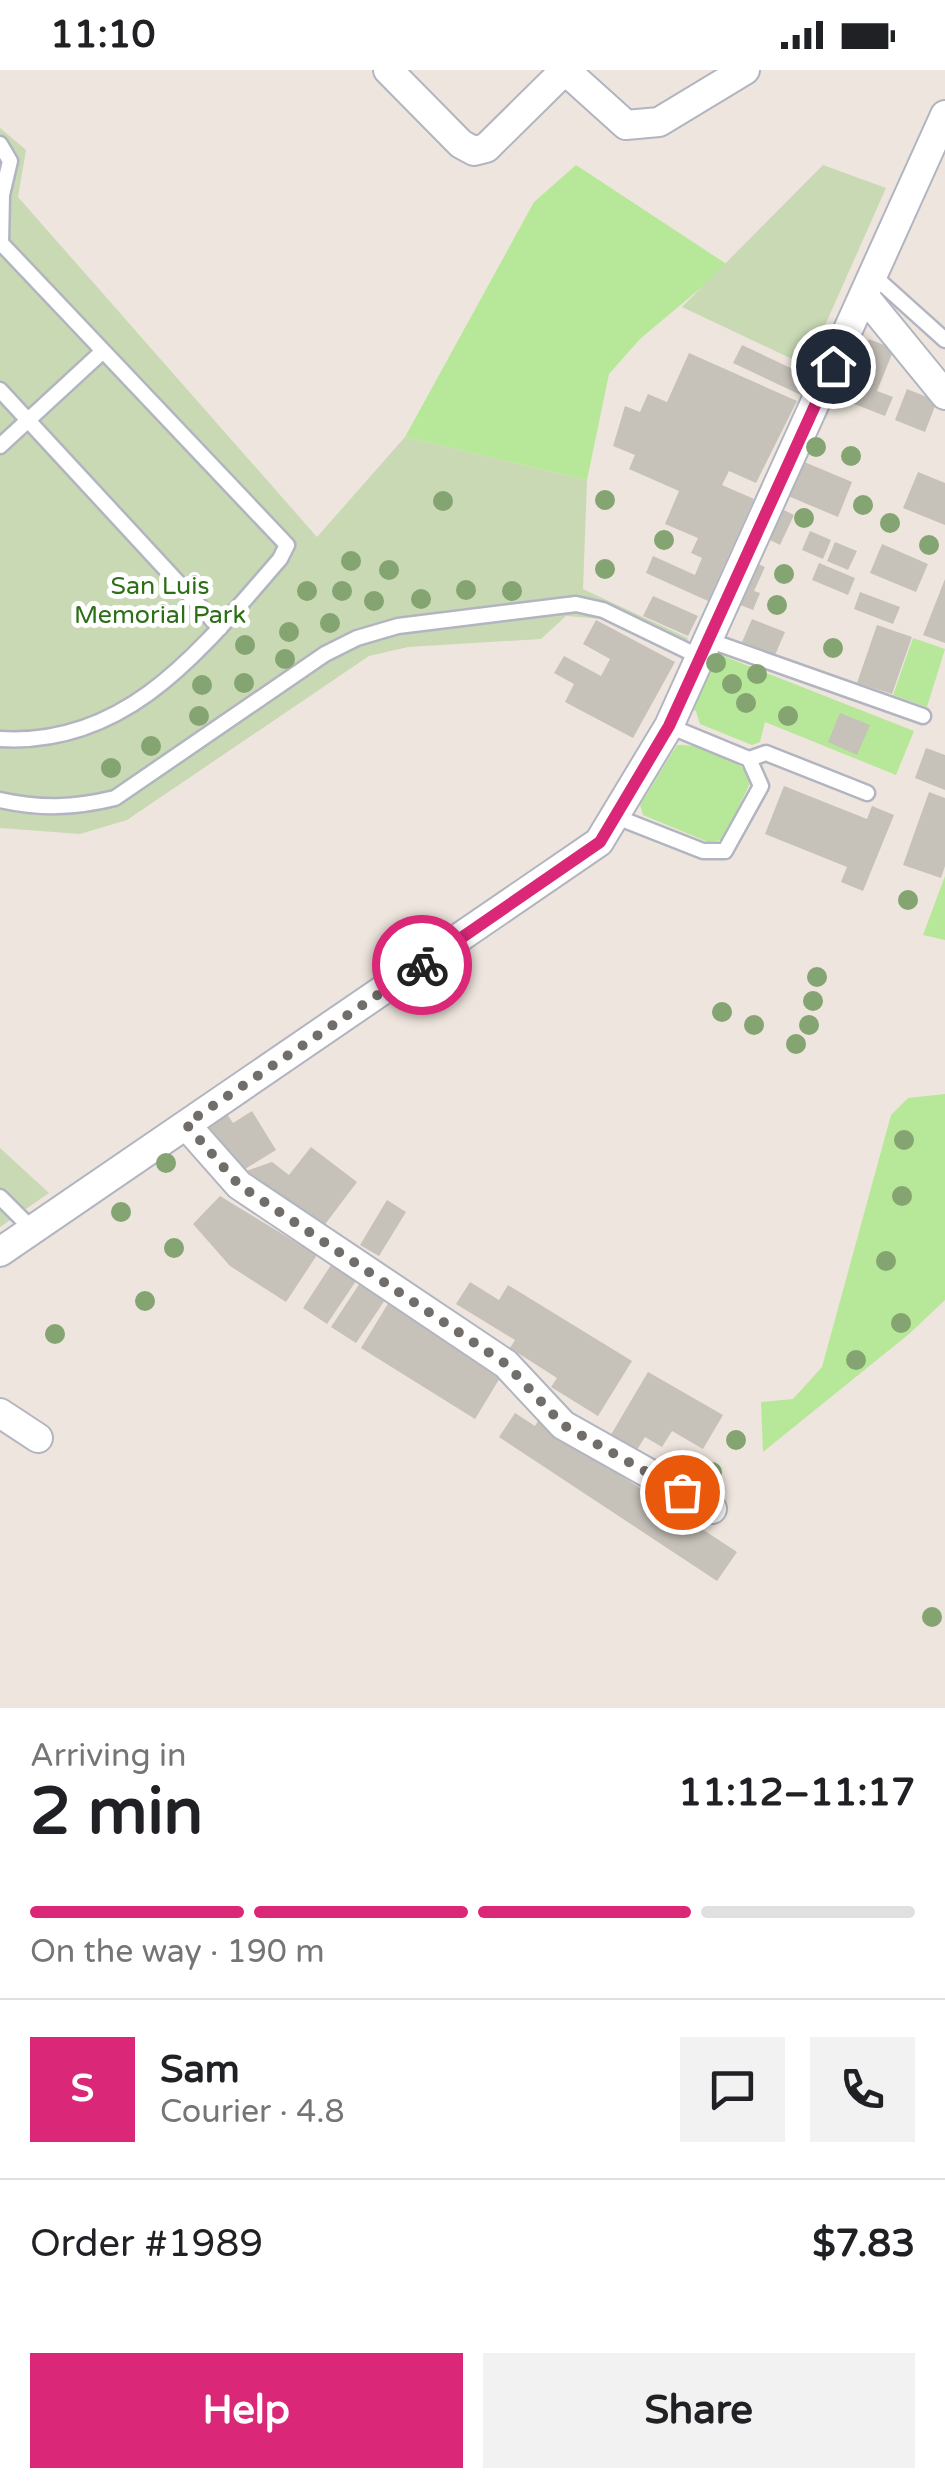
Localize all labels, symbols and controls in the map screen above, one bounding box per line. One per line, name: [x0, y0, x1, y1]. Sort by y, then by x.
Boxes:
text: 11:10: [50, 12, 155, 58]
pin: [791, 324, 876, 409]
icon: home: [806, 339, 861, 394]
park label: San Luis Memorial Park: [74, 571, 246, 630]
courier: [372, 915, 472, 1015]
icon: bike: [395, 938, 450, 993]
pin: [640, 1450, 725, 1535]
icon: bag: [655, 1465, 710, 1520]
text: Arriving in: [30, 1737, 187, 1775]
text: 11:12–11:17: [678, 1770, 915, 1816]
text: 2 min: [30, 1773, 203, 1852]
text: On the way · 190 m: [30, 1933, 325, 1971]
button: chat: [680, 2037, 785, 2142]
button: phone: [810, 2037, 915, 2142]
text: Sam: [160, 2047, 240, 2093]
text: S: [71, 2066, 94, 2112]
text: Courier · 4.8: [160, 2093, 345, 2131]
text: Order #1989: [30, 2221, 263, 2267]
text: $7.83: [812, 2221, 915, 2267]
button: Help: [30, 2353, 463, 2468]
button: Share: [483, 2353, 915, 2468]

